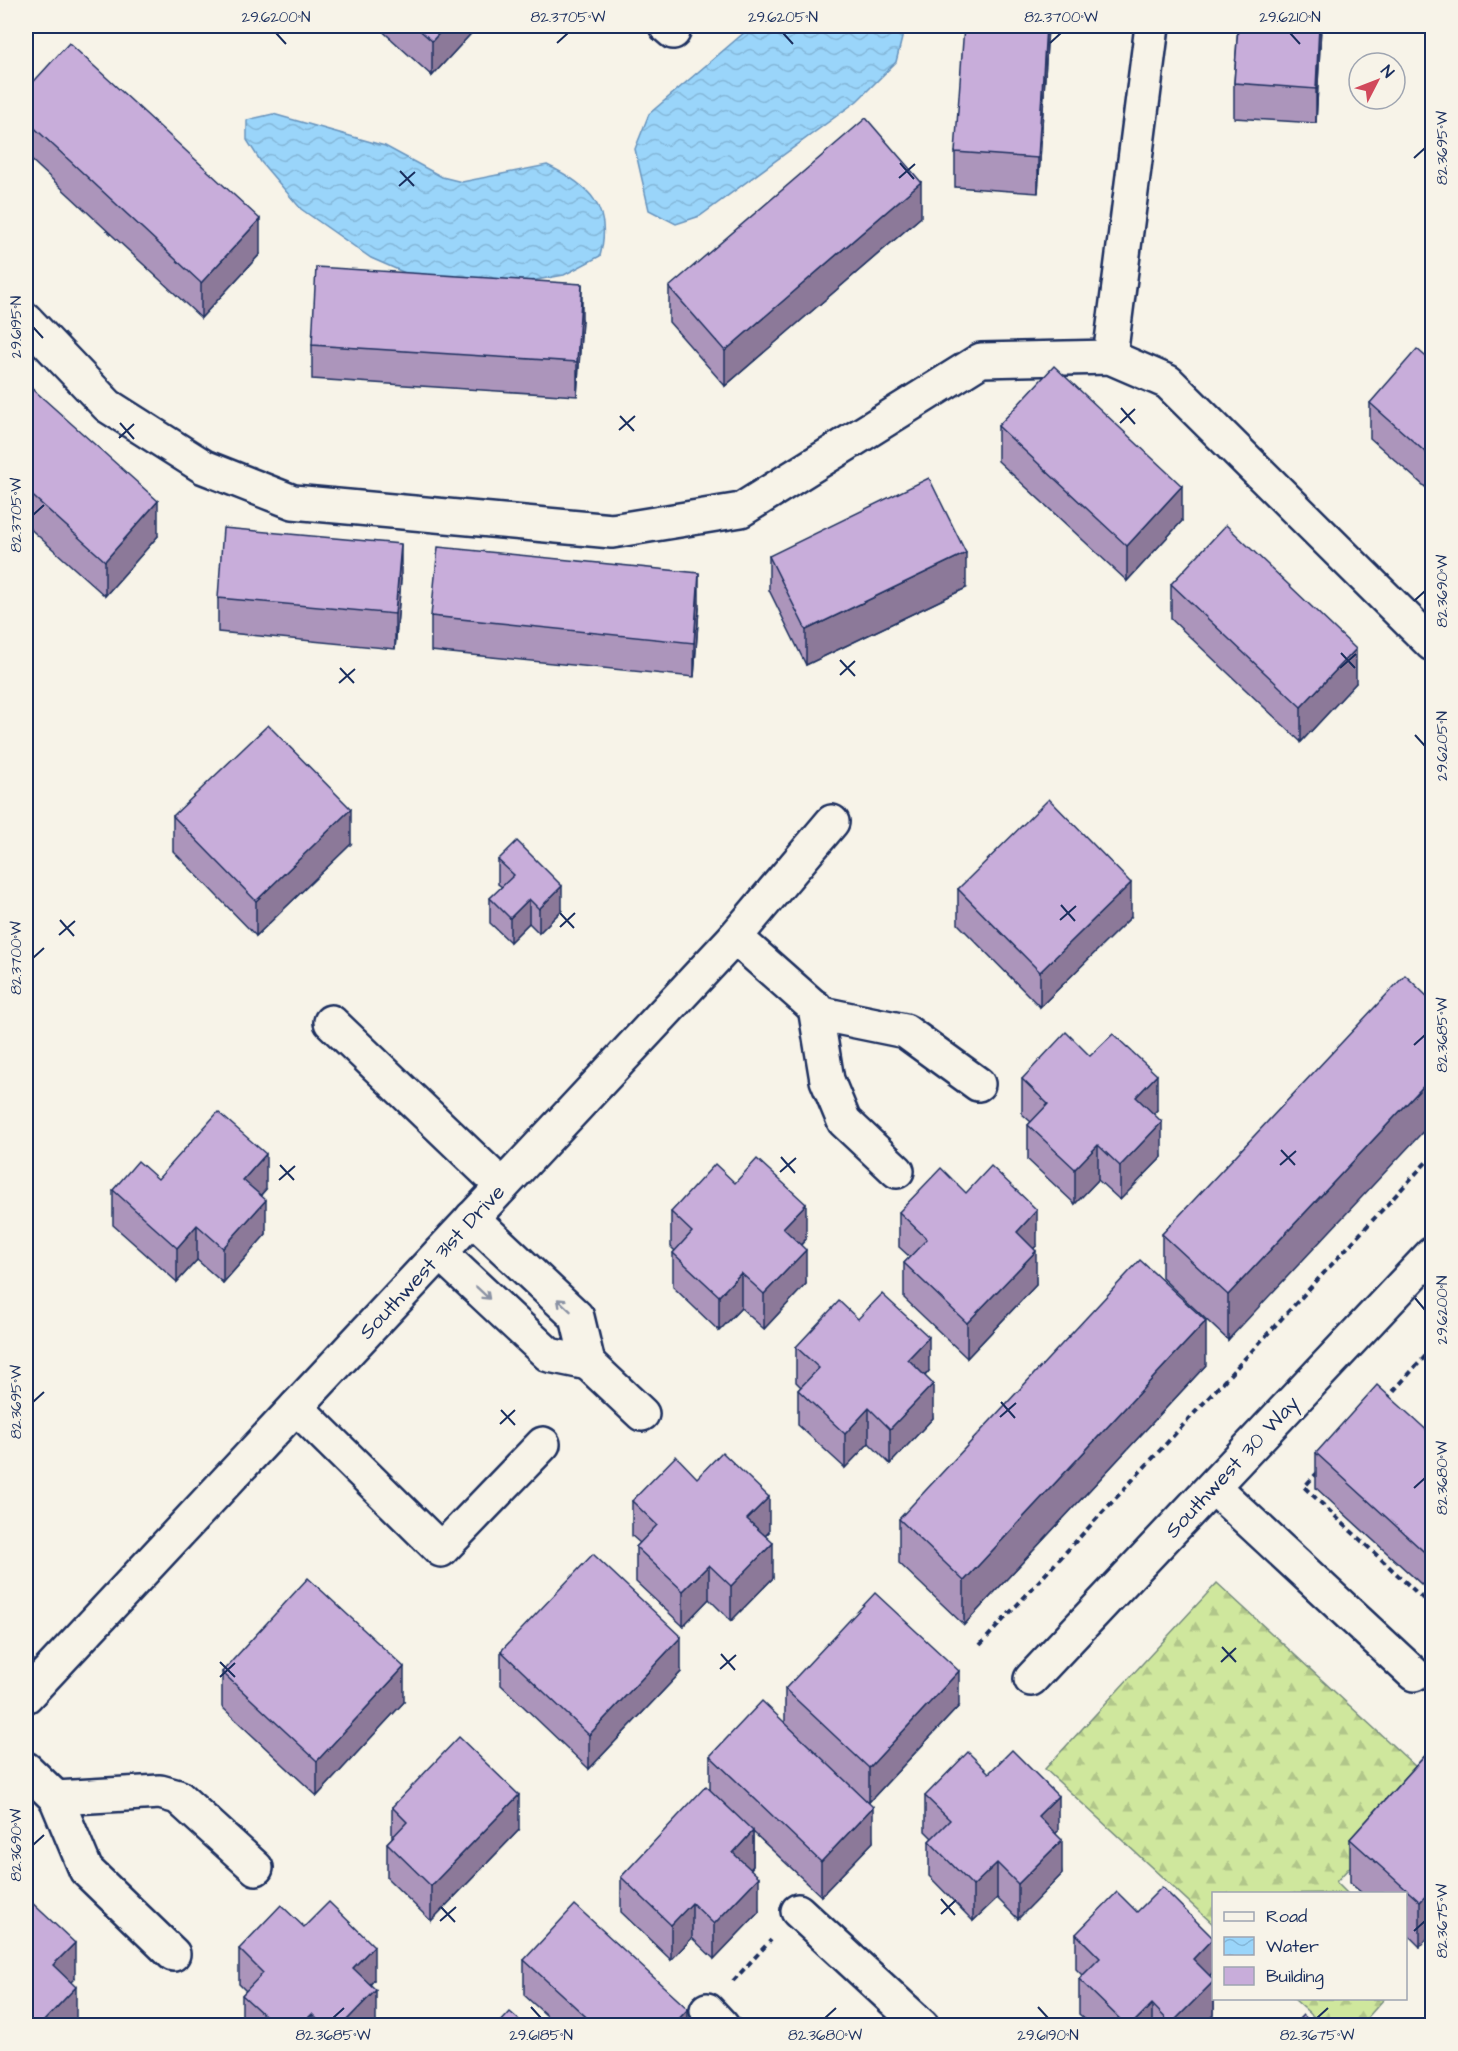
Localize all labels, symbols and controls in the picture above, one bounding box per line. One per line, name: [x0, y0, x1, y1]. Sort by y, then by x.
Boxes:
text: 29.6200°N: [242, 7, 310, 28]
text: 82.3705°W: [531, 7, 605, 28]
text: 29.6205°N: [748, 7, 818, 28]
text: 82.3700°W: [1024, 7, 1098, 28]
text: 29.6210°N: [1259, 7, 1321, 28]
north arrow: [1347, 51, 1407, 111]
text: N: [1376, 61, 1399, 83]
text: 82.3695°W: [1432, 111, 1453, 185]
text: 29.6195°N: [6, 296, 27, 358]
text: 82.3705°W: [6, 478, 27, 552]
text: 82.3690°W: [1432, 555, 1453, 627]
text: 29.6205°N: [1432, 711, 1453, 781]
text: 82.3700°W: [6, 921, 27, 995]
text: 82.3685°W: [1432, 997, 1453, 1073]
street label: Southwest 31st Drive: [352, 1178, 512, 1346]
text: 29.6200°N: [1432, 1276, 1453, 1344]
one-way arrow: [475, 1286, 490, 1300]
one-way arrow: [557, 1298, 572, 1312]
text: 82.3695°W: [6, 1365, 27, 1439]
street label: Southwest 30 Way: [1158, 1389, 1307, 1546]
text: 82.3680°W: [1432, 1441, 1453, 1515]
text: 82.3690°W: [6, 1809, 27, 1881]
text: 82.3675°W: [1432, 1884, 1453, 1958]
legend: [1212, 1892, 1407, 2000]
text: Road: [1266, 1904, 1307, 1929]
text: Water: [1266, 1934, 1319, 1959]
text: Building: [1266, 1964, 1324, 1990]
text: 82.3685°W: [295, 2025, 371, 2046]
text: 29.6185°N: [509, 2025, 573, 2046]
text: 82.3680°W: [788, 2025, 862, 2046]
text: 29.6190°N: [1017, 2025, 1079, 2046]
text: 82.3675°W: [1280, 2025, 1354, 2046]

